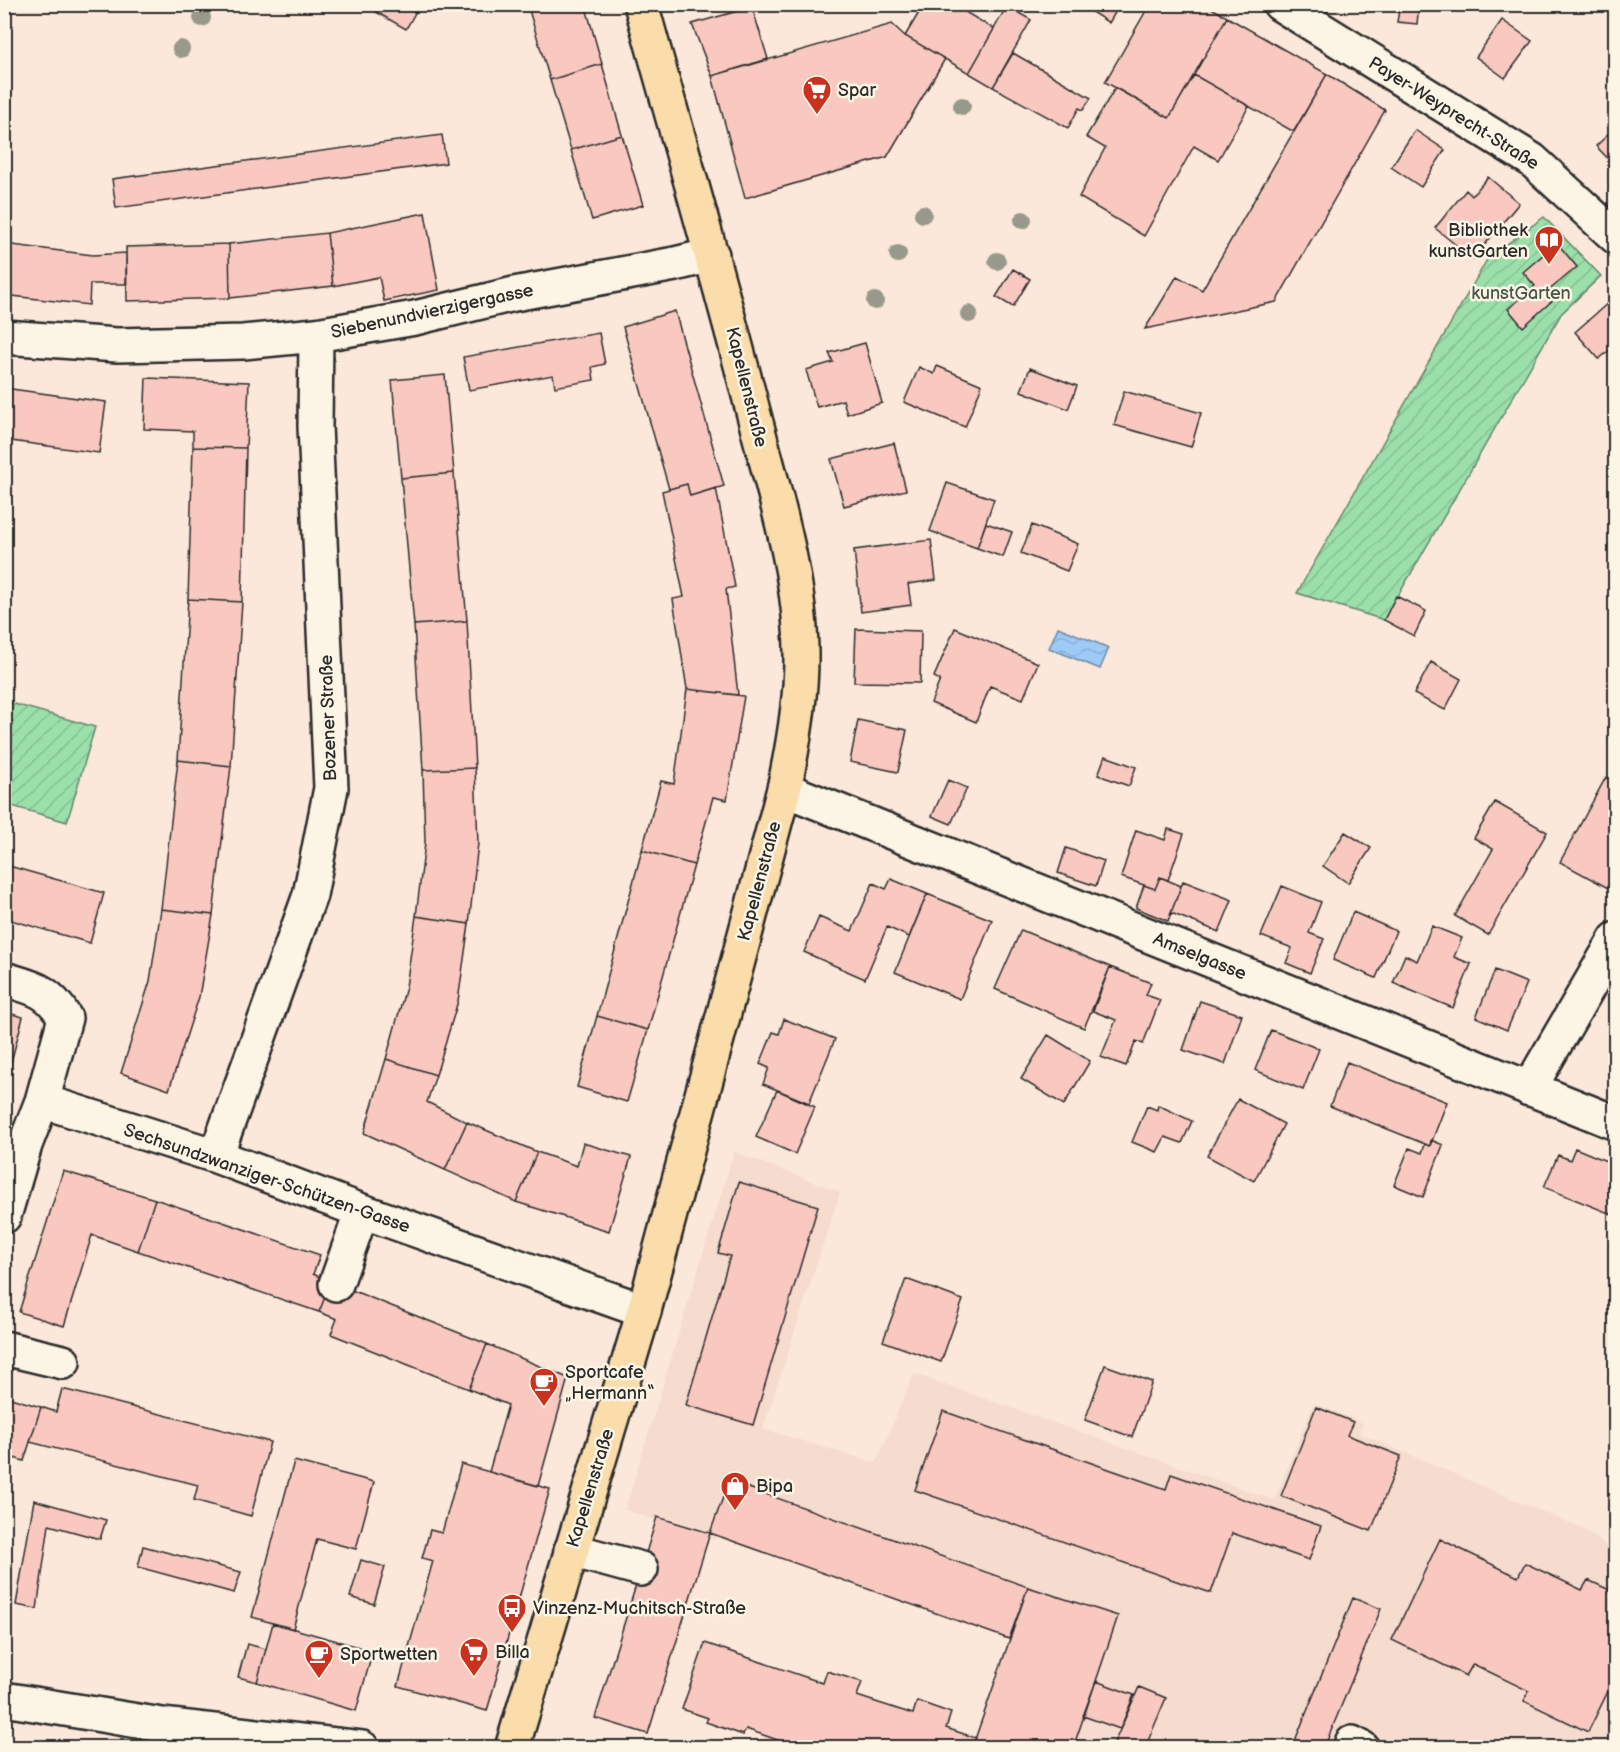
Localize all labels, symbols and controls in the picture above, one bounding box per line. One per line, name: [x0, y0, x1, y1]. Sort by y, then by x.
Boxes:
street label: Payer-Weyprecht-Straße: [1365, 52, 1543, 175]
supermarket icon: Spar: [801, 74, 833, 116]
place label: Spar: [838, 80, 877, 101]
place label: Bibliothek kunstGarten: [1428, 220, 1528, 262]
library icon: Bibliothek kunstGarten: [1533, 224, 1565, 266]
street label: Siebenundvierzigergasse: [329, 280, 536, 343]
park label: kunstGarten: [1471, 283, 1571, 304]
street label: Kapellenstraße: [721, 325, 772, 450]
street label: Bozener Straße: [316, 654, 341, 782]
street label: Kapellenstraße: [733, 819, 786, 943]
street label: Amselgasse: [1150, 928, 1250, 985]
street label: Sechsundzwanziger-Schützen-Gasse: [121, 1119, 413, 1238]
place label: Sportcafe „Hermann“: [565, 1362, 655, 1404]
cafe icon: Sportcafe „Hermann“: [528, 1366, 560, 1408]
street label: Kapellenstraße: [562, 1426, 619, 1550]
shop icon: Bipa: [719, 1470, 751, 1512]
place label: Bipa: [756, 1476, 793, 1497]
bus stop icon: Vinzenz-Muchitsch-Straße: [496, 1592, 528, 1634]
place label: Vinzenz-Muchitsch-Straße: [533, 1598, 746, 1619]
supermarket icon: Billa: [458, 1636, 490, 1678]
cafe icon: Sportwetten: [303, 1638, 335, 1680]
place label: Billa: [495, 1642, 530, 1663]
place label: Sportwetten: [340, 1644, 438, 1665]

